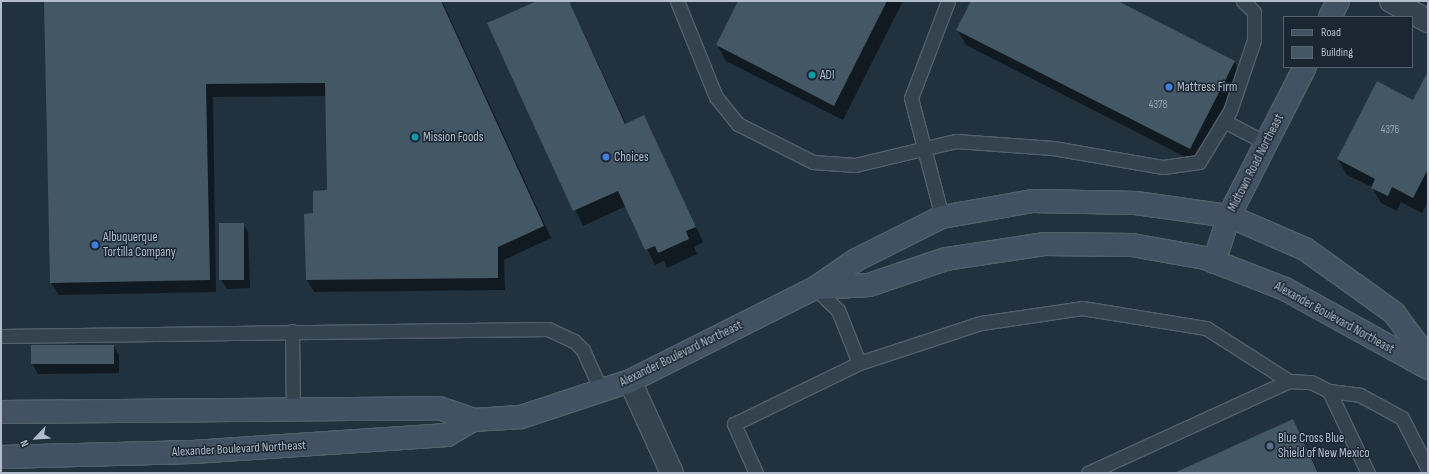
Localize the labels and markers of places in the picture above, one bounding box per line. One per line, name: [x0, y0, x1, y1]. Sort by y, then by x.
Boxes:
place label: ADI: [820, 67, 835, 83]
marker: ADI: [807, 70, 817, 80]
place label: Mattress Firm: [1177, 79, 1237, 95]
marker: Mattress Firm: [1164, 82, 1174, 92]
place label: Mission Foods: [423, 129, 483, 145]
marker: Mission Foods: [410, 132, 420, 142]
place label: Choices: [614, 149, 649, 165]
marker: Choices: [601, 152, 611, 162]
place label: Albuquerque Tortilla Company: [103, 230, 176, 261]
marker: Albuquerque Tortilla Company: [90, 240, 100, 250]
place label: Blue Cross Blue Shield of New Mexico: [1278, 431, 1370, 462]
marker: Blue Cross Blue Shield of New Mexico: [1265, 441, 1275, 451]

